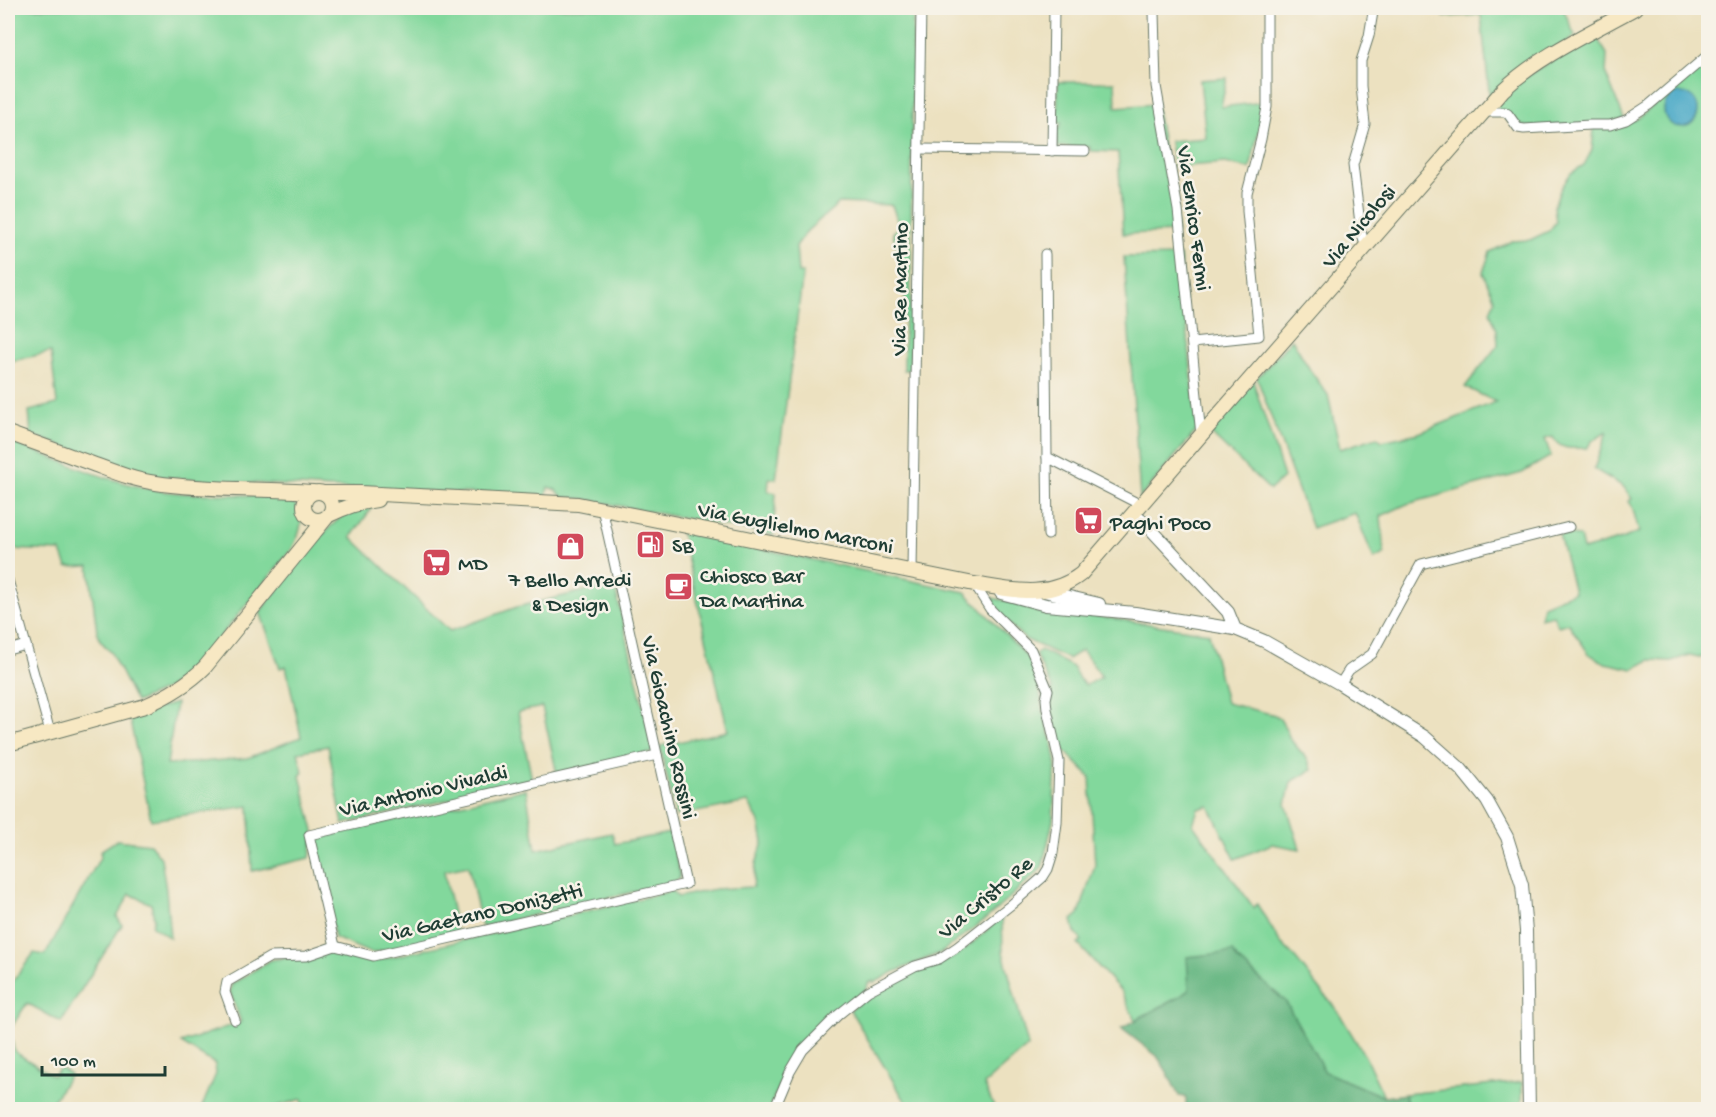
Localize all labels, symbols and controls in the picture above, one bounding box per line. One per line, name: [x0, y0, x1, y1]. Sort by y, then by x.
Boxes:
street label: Via Enrico Fermi: [1169, 143, 1215, 293]
street label: Via Nicolosi: [1317, 180, 1403, 276]
street label: Via Re Martino: [888, 222, 916, 357]
street label: Via Guglielmo Marconi: [694, 498, 895, 562]
supermarket icon: Paghi Poco: [1073, 505, 1105, 537]
place label: Paghi Poco: [1109, 512, 1211, 538]
fuel station icon: SB: [635, 528, 667, 560]
shop icon: 7 Bello Arredi & Design: [554, 530, 586, 562]
place label: SB: [672, 535, 694, 561]
supermarket icon: MD: [421, 546, 453, 578]
place label: MD: [458, 553, 488, 579]
place label: Chiosco Bar Da Martina: [698, 565, 806, 616]
place label: 7 Bello Arredi & Design: [507, 569, 632, 620]
cafe icon: Chiosco Bar Da Martina: [663, 571, 695, 603]
street label: Via Gioachino Rossini: [633, 633, 701, 822]
street label: Via Antonio Vivaldi: [336, 761, 510, 825]
street label: Via Cristo Re: [933, 852, 1040, 947]
street label: Via Gaetano Donizetti: [379, 879, 586, 951]
scale bar: [42, 1039, 165, 1077]
text: 100 m: [50, 1052, 96, 1073]

